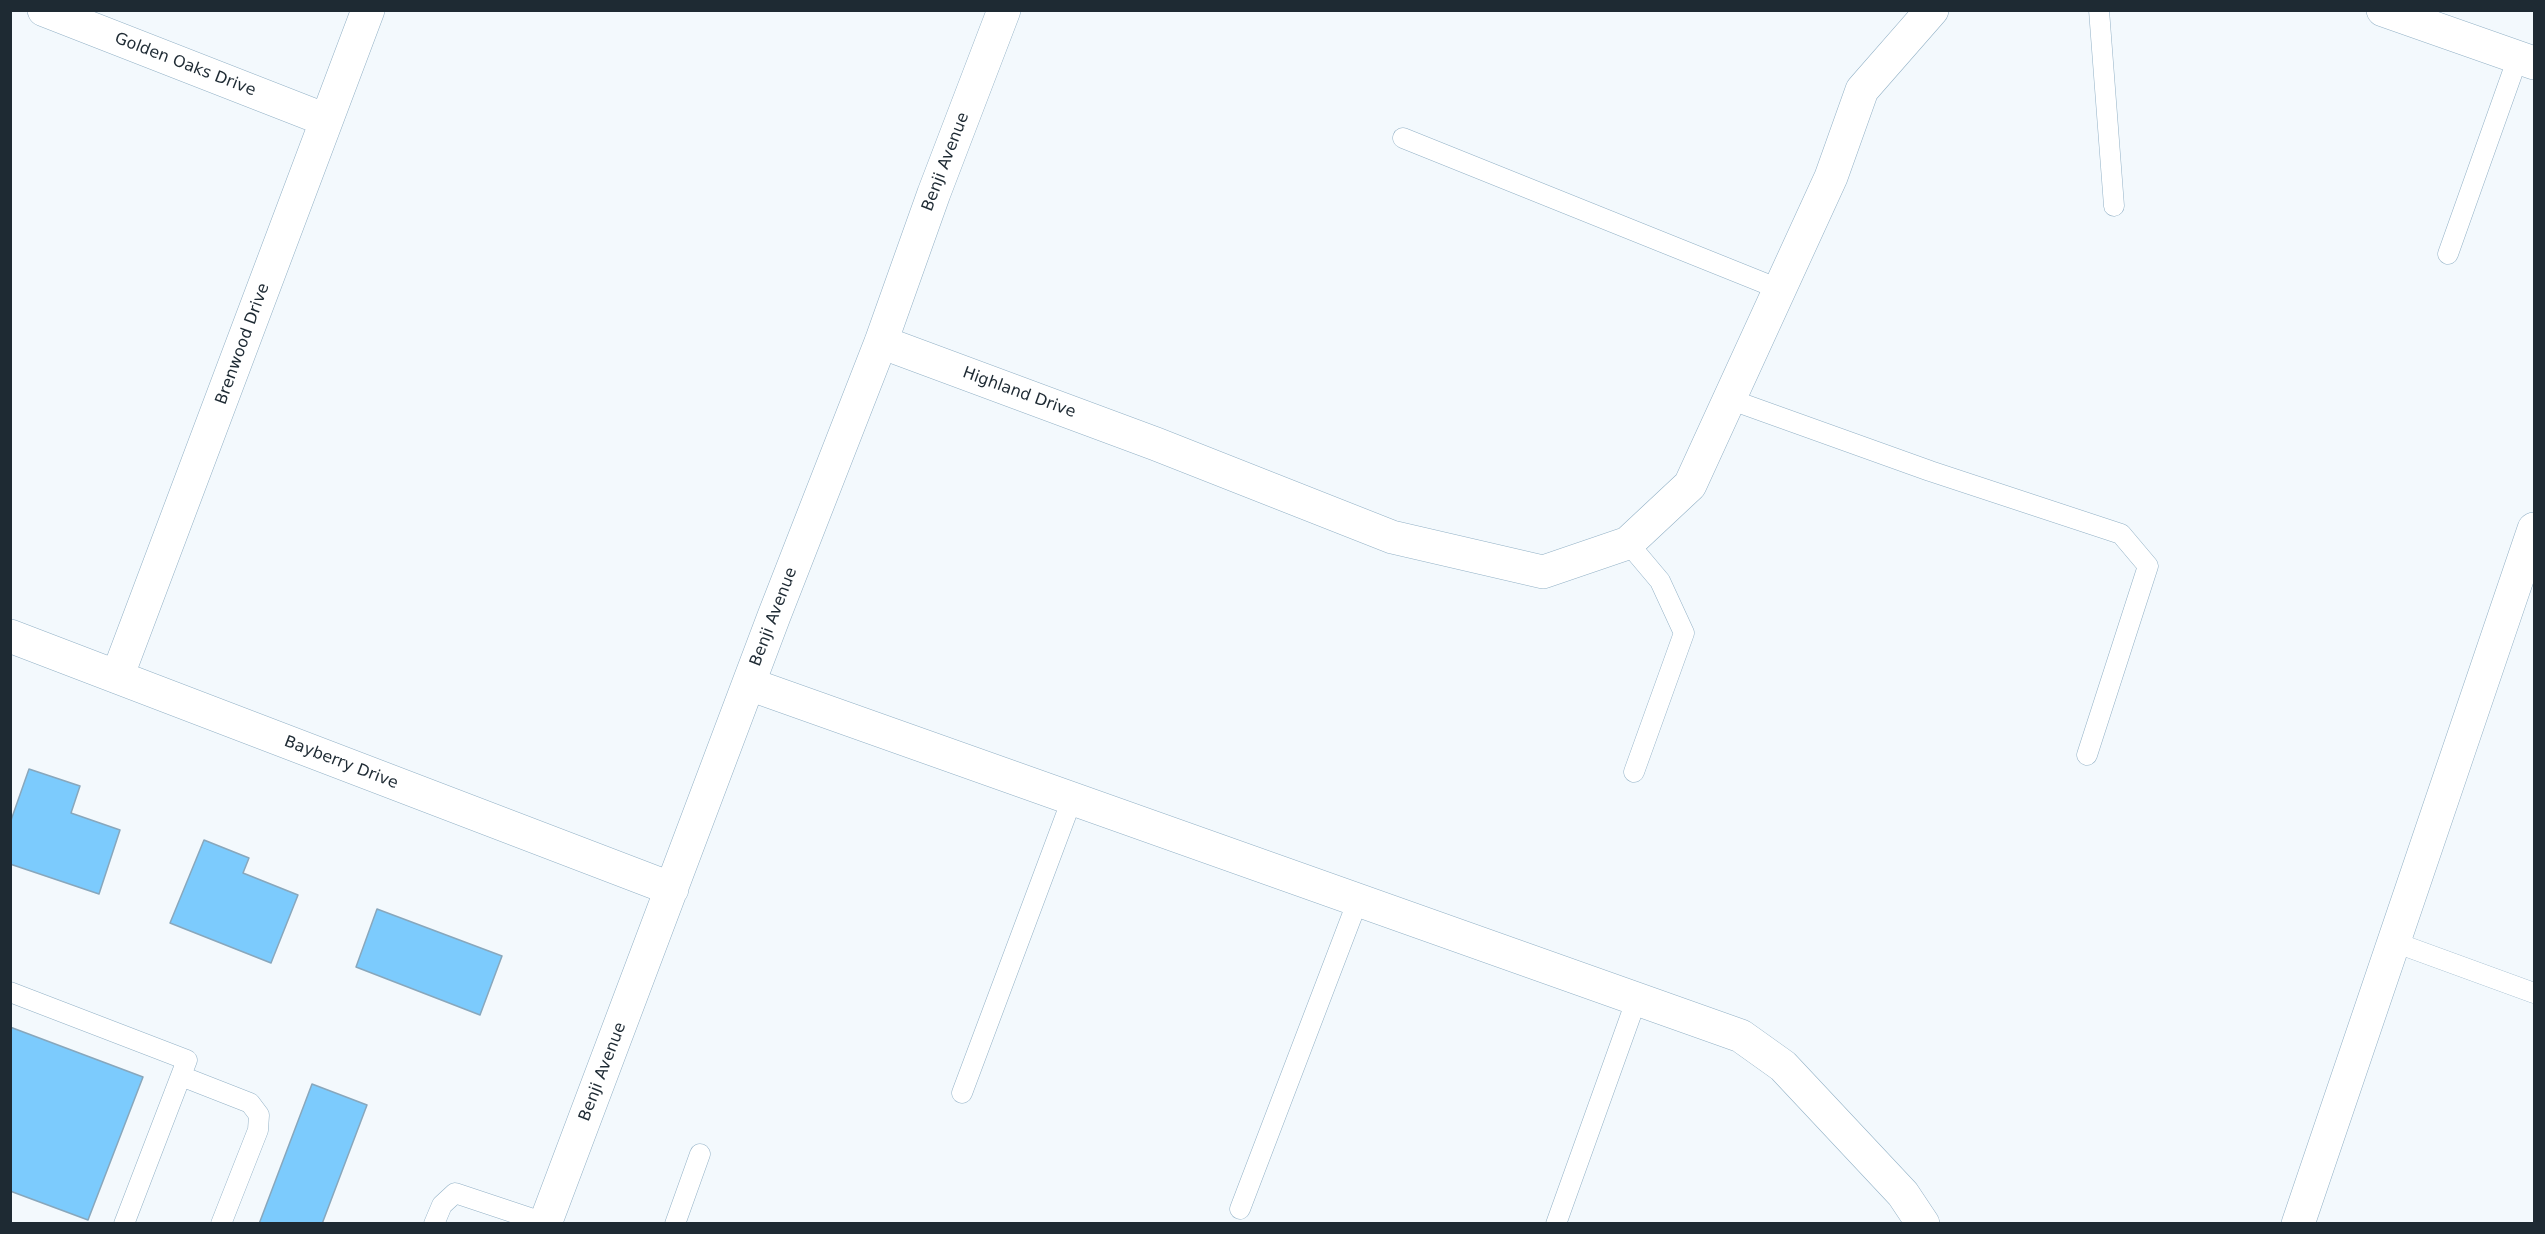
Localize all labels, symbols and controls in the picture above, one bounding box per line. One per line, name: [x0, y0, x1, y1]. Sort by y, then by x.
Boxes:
street label: Golden Oaks Drive: [112, 29, 258, 101]
street label: Benji Avenue: [918, 110, 974, 214]
street label: Brenwood Drive: [212, 281, 274, 407]
street label: Highland Drive: [960, 364, 1078, 422]
street label: Benji Avenue: [746, 565, 802, 669]
street label: Bayberry Drive: [281, 732, 401, 794]
street label: Benji Avenue: [575, 1020, 631, 1124]

